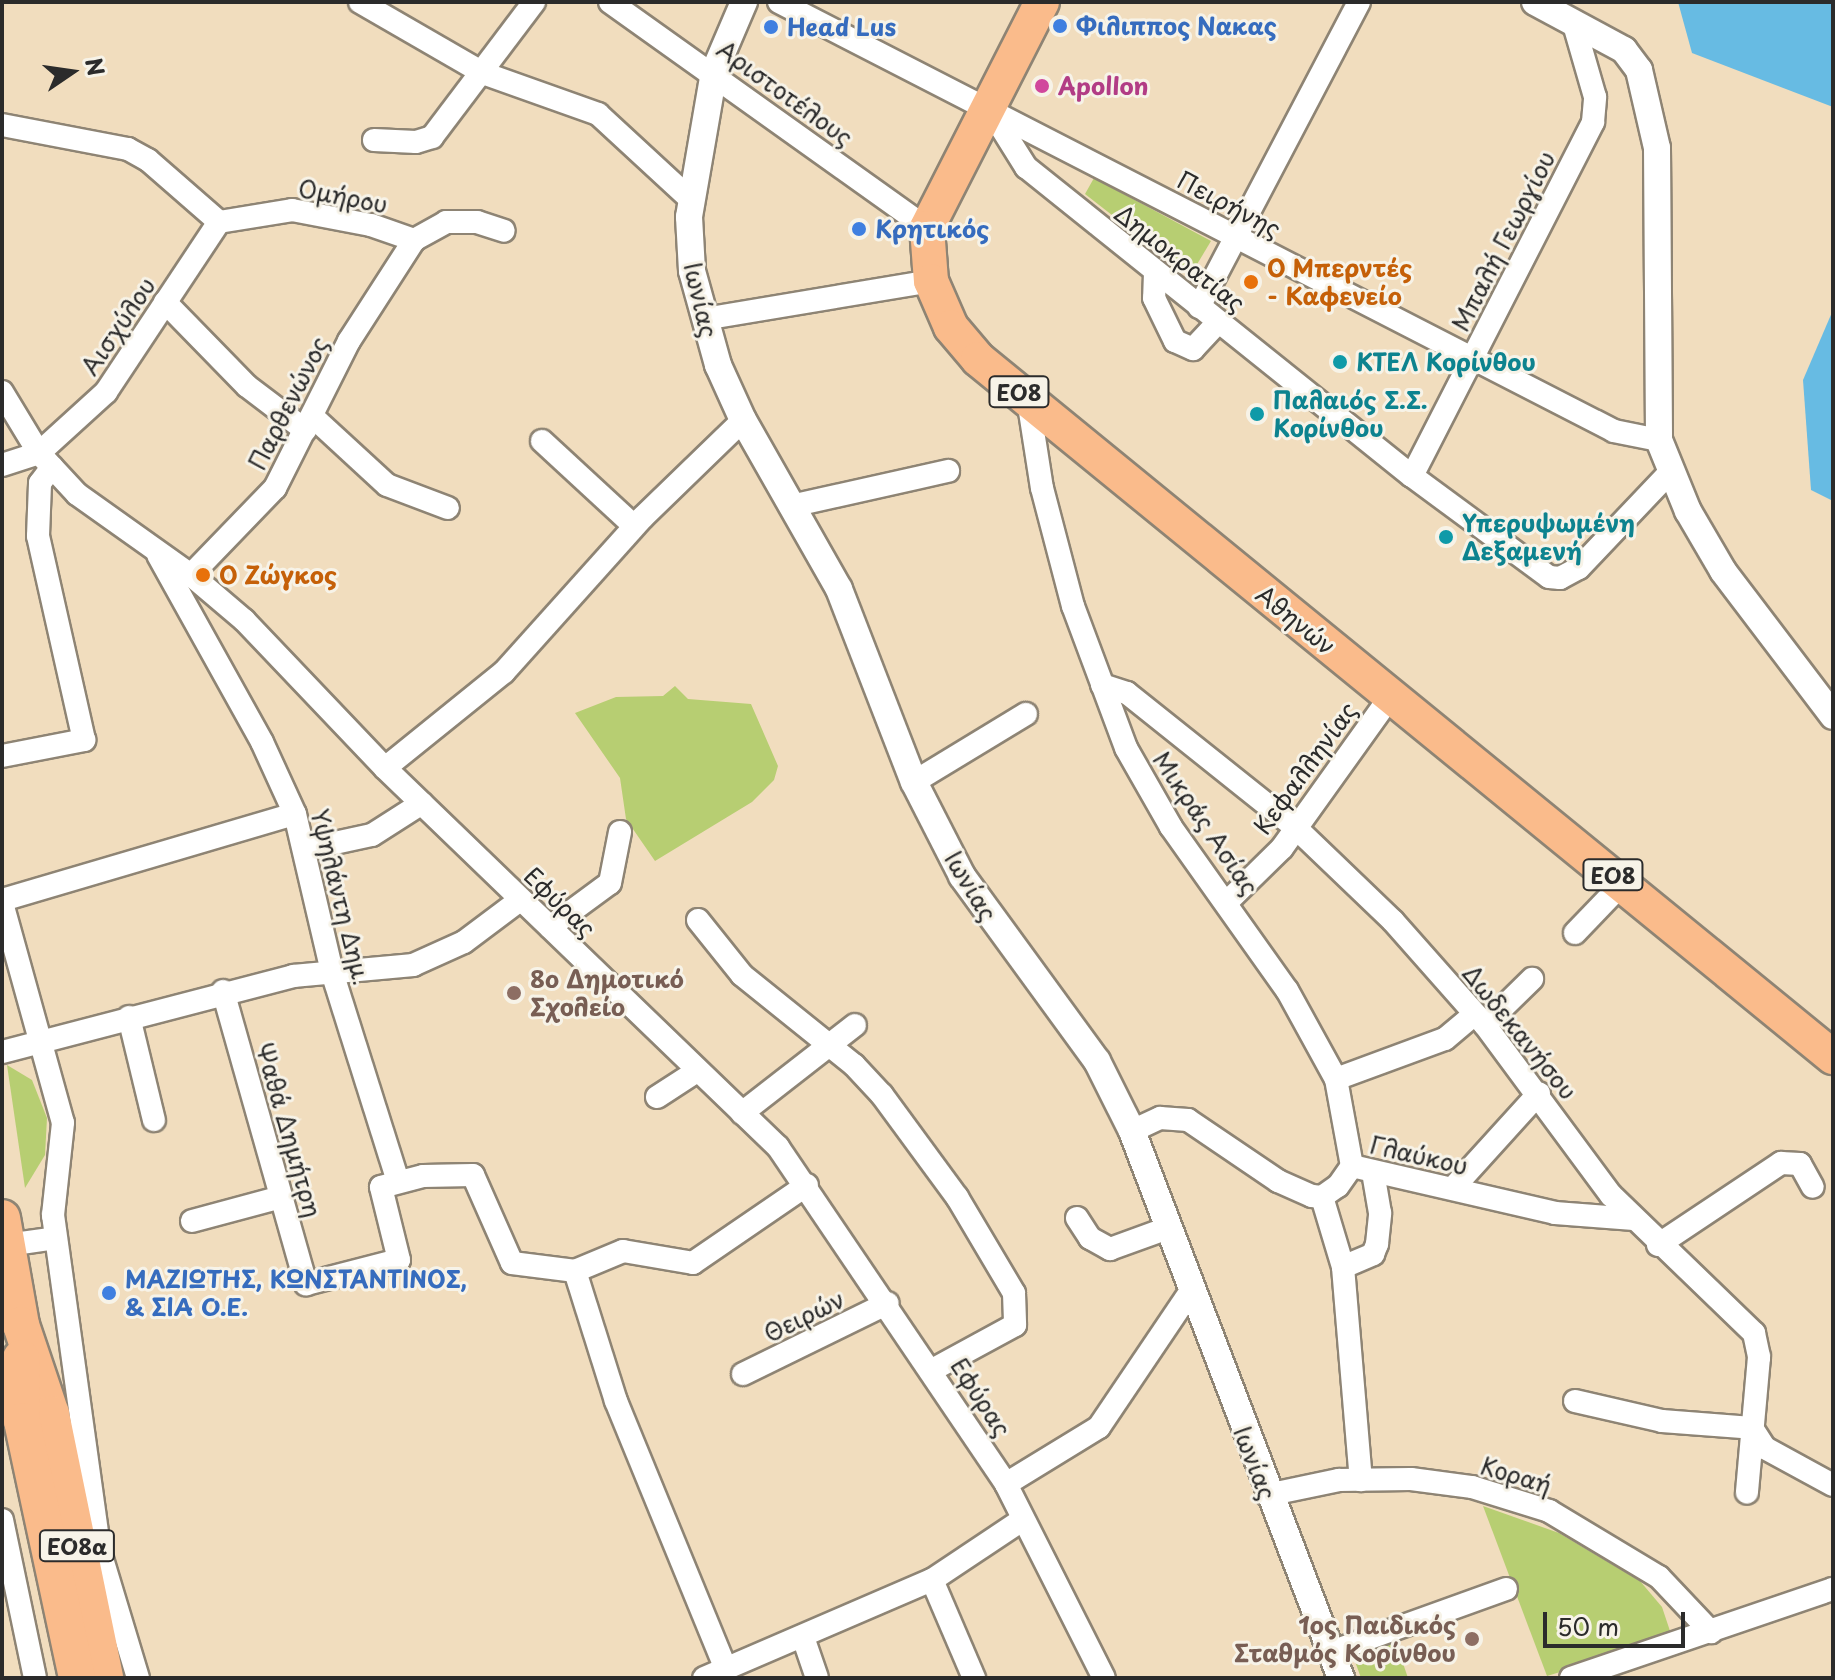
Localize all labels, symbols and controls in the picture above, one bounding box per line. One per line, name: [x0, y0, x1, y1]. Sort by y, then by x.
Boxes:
place label: Φιλιππος Νακας: [1076, 12, 1277, 40]
place label: Head Lus: [787, 13, 897, 41]
marker: Φιλιππος Νακας: [1051, 17, 1069, 35]
marker: Head Lus: [762, 18, 780, 36]
north arrow: [32, 32, 112, 112]
street label: Αριστοτέλους: [712, 34, 858, 152]
text: N: [78, 54, 114, 79]
place label: Apollon: [1058, 72, 1149, 100]
marker: Apollon: [1033, 77, 1051, 95]
street label: Μπαλή Γεωργίου: [1445, 146, 1561, 336]
street label: Πειρήνης: [1172, 165, 1286, 243]
street label: Ομήρου: [296, 173, 390, 219]
street label: Δημοκρατίας: [1109, 198, 1251, 318]
place label: Κρητικός: [875, 215, 989, 243]
marker: Κρητικός: [850, 220, 868, 238]
place label: Ο Μπερντές - Καφενείο: [1267, 254, 1414, 310]
street label: Ιωνίας: [678, 260, 724, 340]
street label: Αισχύλου: [75, 272, 161, 380]
marker: Ο Μπερντές - Καφενείο: [1242, 273, 1260, 291]
street label: Παρθενώνος: [242, 332, 334, 474]
place label: ΚΤΕΛ Κορίνθου: [1356, 348, 1538, 376]
marker: ΚΤΕΛ Κορίνθου: [1331, 353, 1349, 371]
road number: ΕΟ8: [987, 374, 1051, 410]
place label: Παλαιός Σ.Σ. Κορίνθου: [1273, 386, 1427, 442]
marker: Παλαιός Σ.Σ. Κορίνθου: [1248, 405, 1266, 423]
place label: Υπερυψωμένη Δεξαμενή: [1462, 509, 1635, 565]
marker: Υπερυψωμένη Δεξαμενή: [1437, 528, 1455, 546]
place label: Ο Ζώγκος: [219, 561, 339, 589]
marker: Ο Ζώγκος: [194, 566, 212, 584]
street label: Αθηνών: [1251, 579, 1341, 661]
street label: Κεφαλληνίας: [1247, 696, 1363, 840]
street label: Μικράς Ασίας: [1147, 746, 1265, 900]
street label: Υψηλάντη Δημ.: [305, 805, 377, 989]
street label: Ιωνίας: [939, 846, 1003, 926]
road number: ΕΟ8: [1581, 857, 1645, 893]
street label: Εφύρας: [518, 861, 602, 943]
street label: Δωδεκανήσου: [1457, 959, 1583, 1105]
place label: 8ο Δημοτικό Σχολείο: [530, 965, 685, 1021]
marker: 8ο Δημοτικό Σχολείο: [505, 984, 523, 1002]
street label: Ψαθά Δημήτρη: [250, 1039, 328, 1221]
street label: Γλαύκου: [1367, 1130, 1471, 1180]
place label: ΜΑΖΙΩΤΗΣ, ΚΩΝΣΤΑΝΤΙΝΟΣ, & ΣΙΑ Ο.Ε.: [125, 1265, 467, 1321]
marker: ΜΑΖΙΩΤΗΣ, ΚΩΝΣΤΑΝΤΙΝΟΣ, & ΣΙΑ Ο.Ε.: [100, 1284, 118, 1302]
street label: Θειρών: [759, 1284, 849, 1348]
street label: Εφύρας: [945, 1352, 1017, 1442]
street label: Ιωνίας: [1228, 1422, 1282, 1504]
street label: Κοραή: [1477, 1451, 1555, 1499]
road number: ΕΟ8α: [37, 1528, 117, 1564]
scale bar: [1547, 1596, 1689, 1646]
text: 50 m: [1557, 1608, 1619, 1644]
place label: 1ος Παιδικός Σταθμός Κορίνθου: [1235, 1611, 1456, 1667]
marker: 1ος Παιδικός Σταθμός Κορίνθου: [1463, 1630, 1481, 1648]

